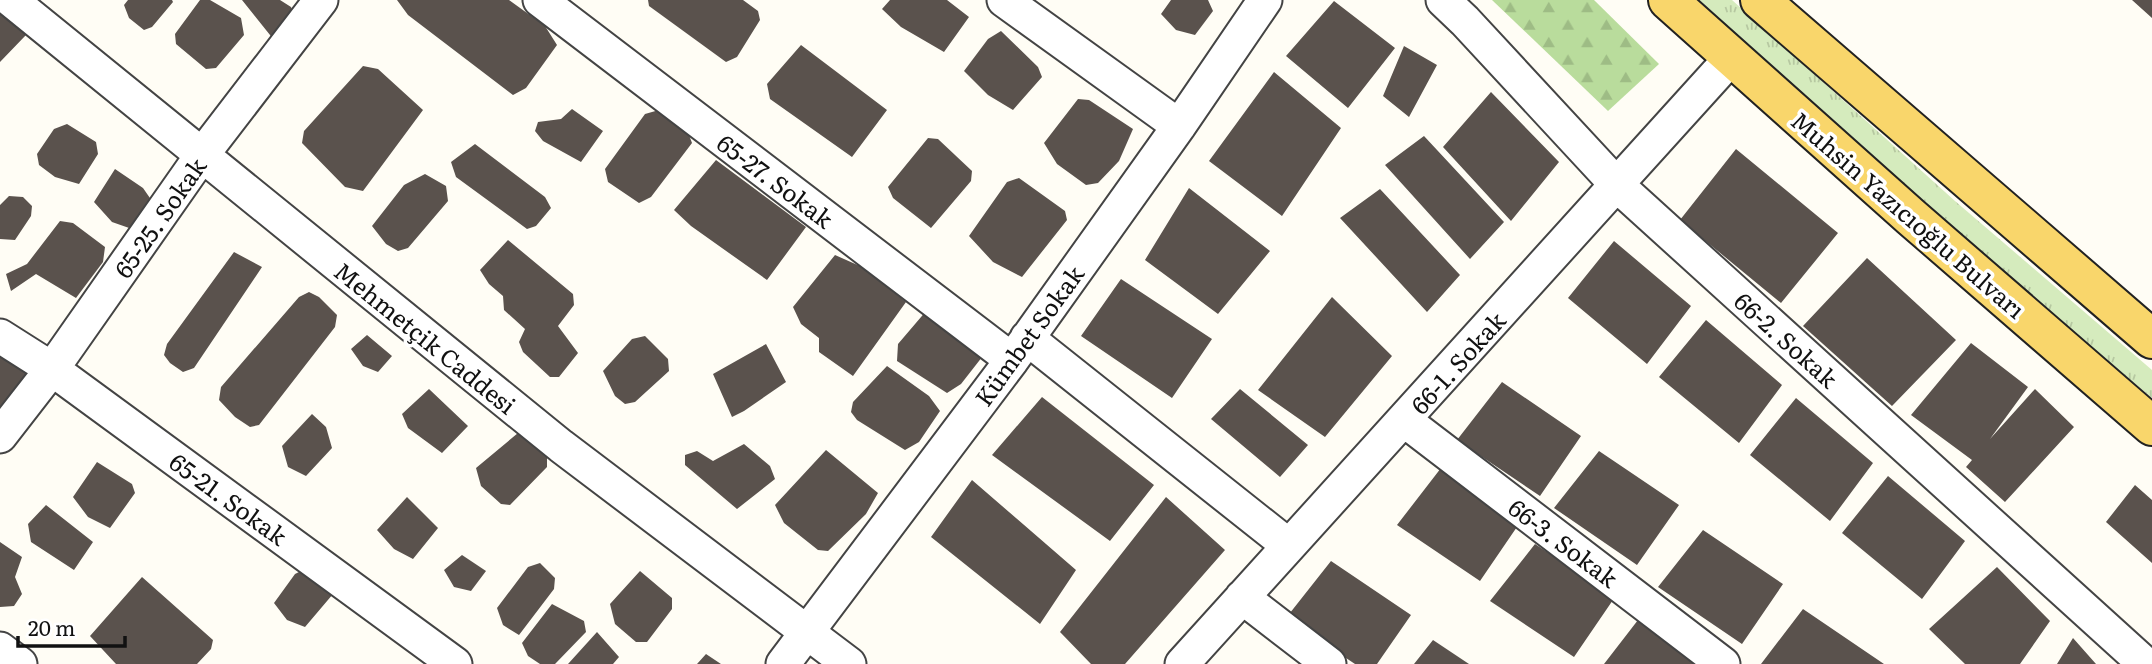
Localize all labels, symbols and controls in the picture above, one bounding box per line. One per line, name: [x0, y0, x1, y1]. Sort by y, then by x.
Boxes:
street label: Muhsin Yazıcıoğlu Bulvarı: [1784, 102, 2034, 326]
street label: 65-27. Sokak: [711, 125, 842, 236]
street label: 65-25. Sokak: [105, 149, 214, 284]
street label: Mehmetçik Caddesi: [328, 253, 524, 421]
street label: Kümbet Sokak: [965, 257, 1091, 413]
street label: 66-2. Sokak: [1728, 283, 1847, 395]
street label: 66-1. Sokak: [1401, 303, 1513, 421]
street label: 65-21. Sokak: [163, 443, 295, 553]
street label: 66-3. Sokak: [1502, 489, 1626, 595]
scale bar: [18, 604, 124, 648]
text: 20 m: [28, 611, 75, 642]

